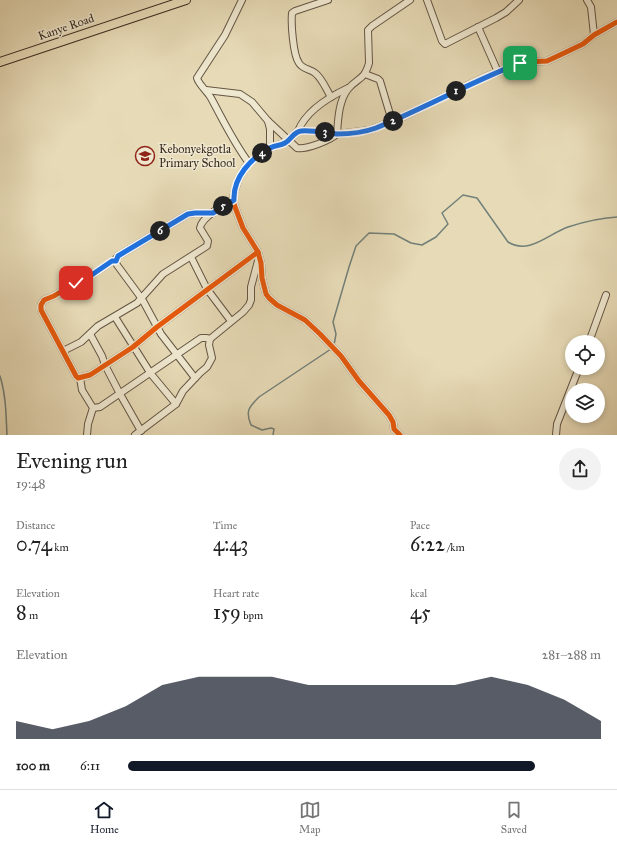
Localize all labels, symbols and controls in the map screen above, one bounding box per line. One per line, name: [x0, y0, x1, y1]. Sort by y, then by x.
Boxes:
street label: Kanye Road: [36, 11, 96, 43]
pin: [503, 46, 537, 80]
icon: arrive: [509, 52, 531, 74]
pin: 1: [446, 81, 466, 101]
text: 1: [454, 84, 458, 97]
pin: 2: [383, 111, 403, 131]
text: 2: [390, 114, 396, 127]
pin: 3: [315, 122, 335, 142]
text: 3: [323, 125, 327, 138]
place label: Kebonyekgotla Primary School: [159, 142, 236, 170]
pin: 4: [252, 143, 272, 163]
school or university icon: Kebonyekgotla Primary School: [134, 145, 156, 167]
text: 4: [259, 146, 265, 159]
pin: 5: [213, 196, 233, 216]
text: 5: [220, 199, 226, 212]
pin: 6: [150, 221, 170, 241]
text: 6: [157, 224, 163, 237]
pin: [59, 266, 93, 300]
icon: check: [65, 272, 87, 294]
map controls: [565, 335, 605, 423]
button: locate: [565, 335, 605, 375]
button: layers: [565, 383, 605, 423]
text: Evening run: [16, 447, 128, 474]
button: share: [559, 448, 601, 490]
text: 19:48: [16, 476, 45, 492]
text: Distance: [16, 519, 55, 532]
text: Time: [213, 519, 237, 532]
text: Pace: [410, 519, 430, 532]
text: 0.74: [16, 532, 52, 556]
text: 4:43: [213, 532, 248, 556]
text: 6:22: [410, 532, 445, 556]
text: km: [52, 541, 69, 554]
text: /km: [445, 541, 465, 554]
text: Elevation: [16, 587, 60, 600]
text: Heart rate: [213, 587, 259, 600]
text: kcal: [410, 587, 427, 600]
text: 8: [16, 600, 27, 624]
text: 159: [213, 600, 241, 624]
text: 45: [410, 600, 430, 624]
text: m: [27, 609, 38, 622]
text: bpm: [241, 609, 263, 622]
text: Elevation: [16, 647, 68, 663]
text: 281–288 m: [542, 647, 601, 663]
text: 100 m: [16, 758, 50, 774]
text: 6:11: [80, 758, 100, 774]
tab: Home: [90, 799, 119, 836]
tab: Map: [299, 799, 321, 836]
tab: Saved: [501, 799, 527, 836]

